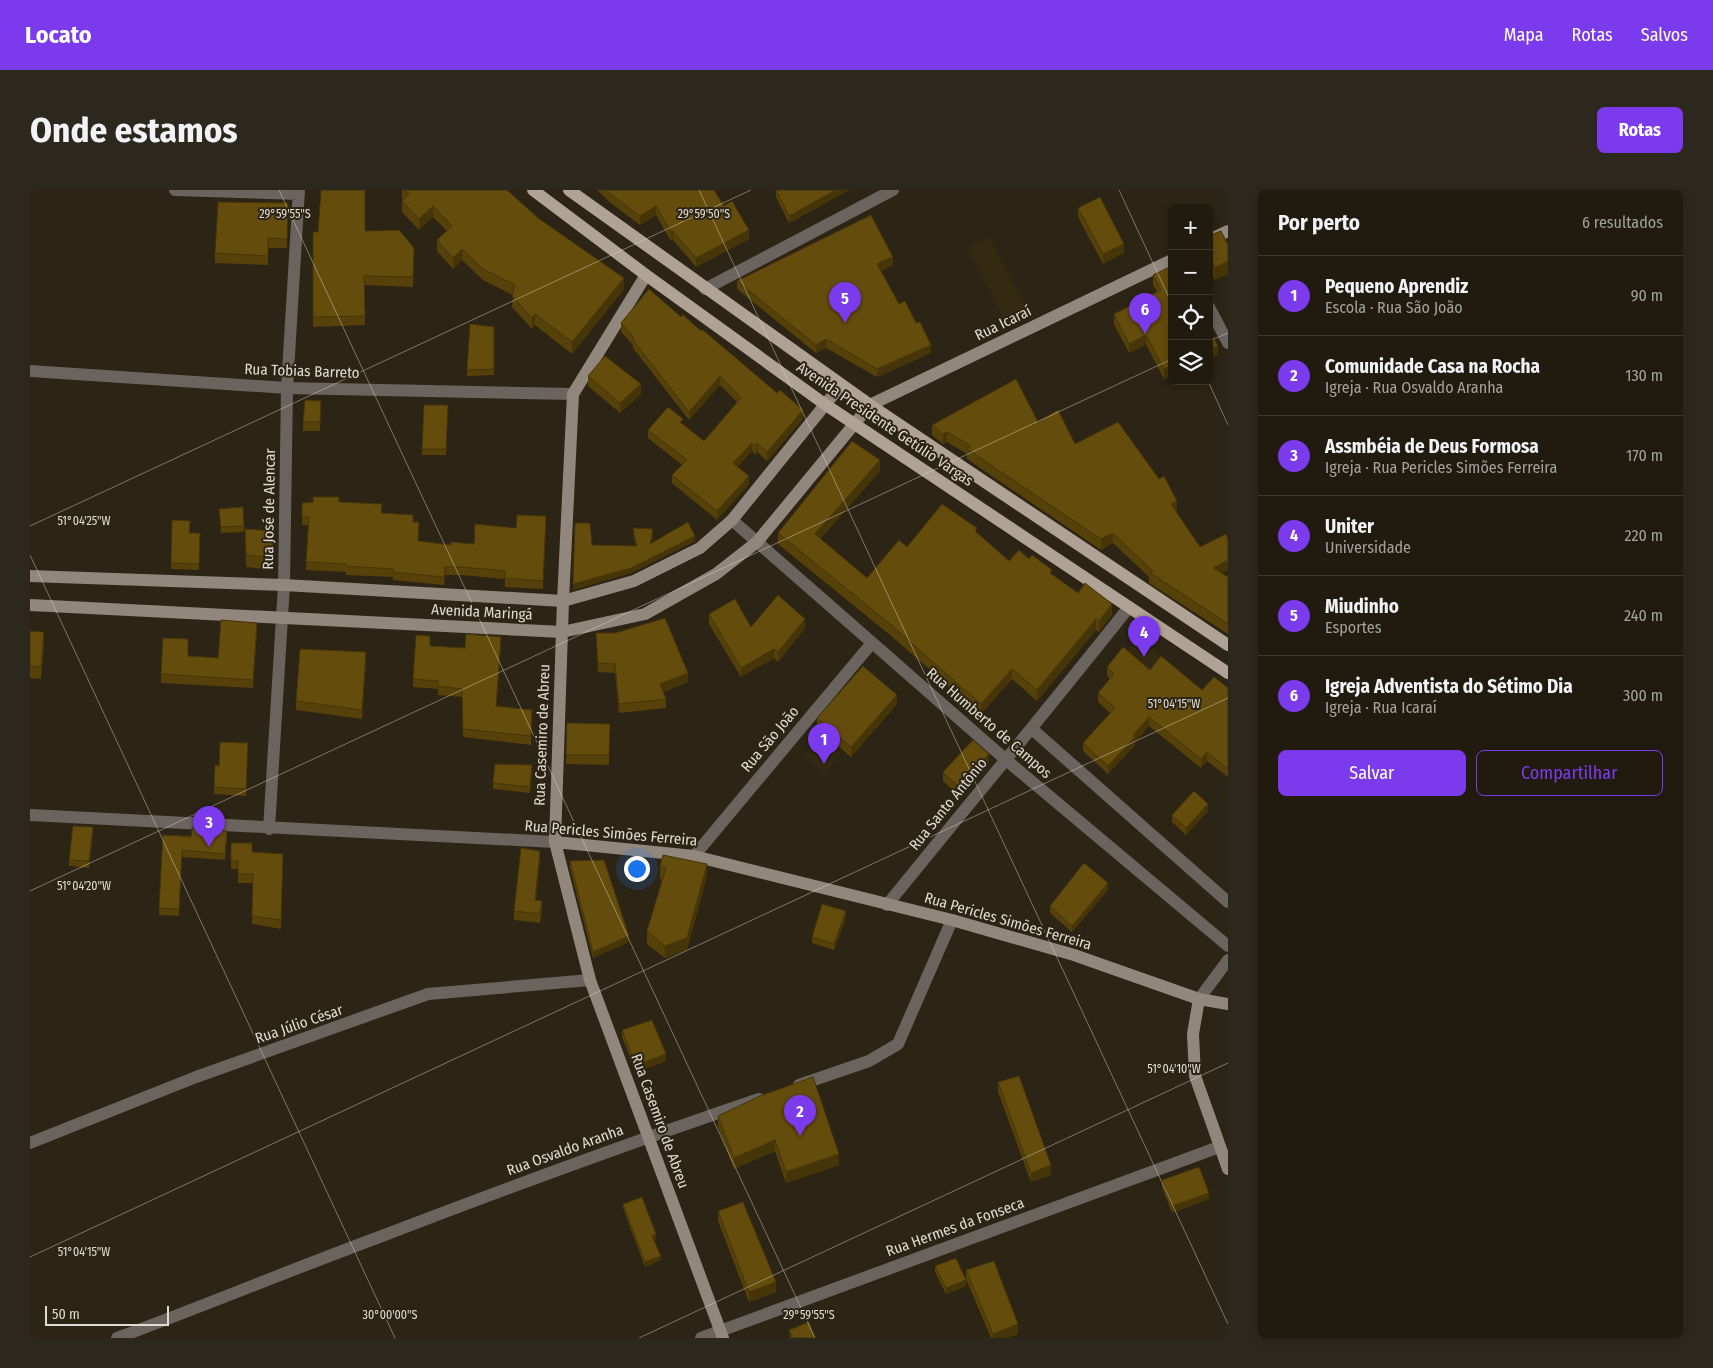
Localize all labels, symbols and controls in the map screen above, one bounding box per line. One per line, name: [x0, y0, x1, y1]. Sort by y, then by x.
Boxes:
text: Locato: [25, 21, 91, 49]
text: Mapa: [1504, 24, 1544, 46]
text: Rotas: [1572, 24, 1613, 46]
text: Salvos: [1641, 24, 1688, 46]
button: Rotas: [1597, 107, 1683, 153]
text: Onde estamos: [30, 109, 238, 151]
map controls: [1168, 205, 1213, 385]
button: +: [1168, 205, 1213, 250]
text: 29°59'55"S: [259, 207, 311, 221]
text: 29°59'50"S: [678, 207, 730, 221]
text: Por perto: [1278, 210, 1360, 236]
text: 6 resultados: [1582, 213, 1663, 232]
button: −: [1168, 250, 1213, 295]
text: Pequeno Aprendiz: [1325, 275, 1468, 298]
pin: 5: [829, 282, 861, 323]
text: 1: [1291, 286, 1297, 305]
text: 90 m: [1631, 286, 1663, 305]
pin: 6: [1129, 293, 1161, 334]
button: locate: [1168, 295, 1213, 340]
text: Escola · Rua São João: [1325, 298, 1463, 317]
street label: Rua Icaraí: [972, 302, 1034, 344]
button: layers: [1168, 340, 1213, 385]
text: Comunidade Casa na Rocha: [1325, 355, 1540, 378]
street label: Avenida Presidente Getúlio Vargas: [793, 358, 977, 490]
street label: Rua Tobias Barreto: [244, 360, 360, 382]
text: 2: [1290, 366, 1298, 385]
text: 130 m: [1625, 366, 1663, 385]
text: Igreja · Rua Osvaldo Aranha: [1325, 378, 1503, 397]
text: Assmbéia de Deus Formosa: [1325, 435, 1539, 458]
text: 3: [1290, 446, 1298, 465]
text: 170 m: [1626, 446, 1663, 465]
street label: Rua José de Alencar: [259, 448, 279, 570]
text: Igreja · Rua Pericles Simões Ferreira: [1325, 458, 1557, 477]
text: 51°04'25"W: [57, 514, 111, 528]
text: Uniter: [1325, 515, 1374, 538]
text: 4: [1290, 526, 1298, 545]
text: 220 m: [1624, 526, 1663, 545]
text: Universidade: [1325, 538, 1411, 557]
text: Miudinho: [1325, 595, 1399, 618]
street label: Avenida Maringá: [431, 600, 533, 624]
text: 5: [1290, 606, 1298, 625]
text: 240 m: [1624, 606, 1663, 625]
pin: 4: [1128, 616, 1160, 657]
text: Esportes: [1325, 618, 1382, 637]
street label: Rua Casemiro de Abreu: [531, 664, 553, 806]
street label: Rua Humberto de Campos: [923, 664, 1055, 782]
text: Igreja Adventista do Sétimo Dia: [1325, 675, 1573, 698]
text: 6: [1290, 686, 1298, 705]
text: 300 m: [1623, 686, 1663, 705]
text: 51°04'15"W: [1148, 697, 1200, 711]
text: Igreja · Rua Icaraí: [1325, 698, 1437, 717]
street label: Rua São João: [737, 702, 803, 776]
pin: 1: [808, 723, 840, 764]
button: Salvar: [1278, 750, 1466, 796]
button: Compartilhar: [1476, 750, 1663, 796]
street label: Rua Santo Antônio: [905, 754, 991, 854]
pin: 3: [193, 806, 225, 847]
street label: Rua Pericles Simões Ferreira: [524, 816, 698, 850]
your location: [624, 856, 650, 882]
text: 51°04'20"W: [57, 879, 111, 893]
street label: Rua Pericles Simões Ferreira: [922, 888, 1094, 954]
street label: Rua Júlio César: [253, 1000, 346, 1047]
street label: Rua Casemiro de Abreu: [627, 1051, 693, 1191]
text: 51°04'10"W: [1147, 1062, 1201, 1076]
pin: 2: [784, 1095, 816, 1136]
street label: Rua Osvaldo Aranha: [504, 1121, 626, 1179]
street label: Rua Hermes da Fonseca: [883, 1194, 1027, 1260]
text: 51°04'15"W: [58, 1245, 110, 1259]
scale bar: [45, 1303, 169, 1326]
text: 50 m: [52, 1306, 80, 1323]
text: 30°00'00"S: [363, 1308, 417, 1322]
text: 29°59'55"S: [783, 1308, 835, 1322]

